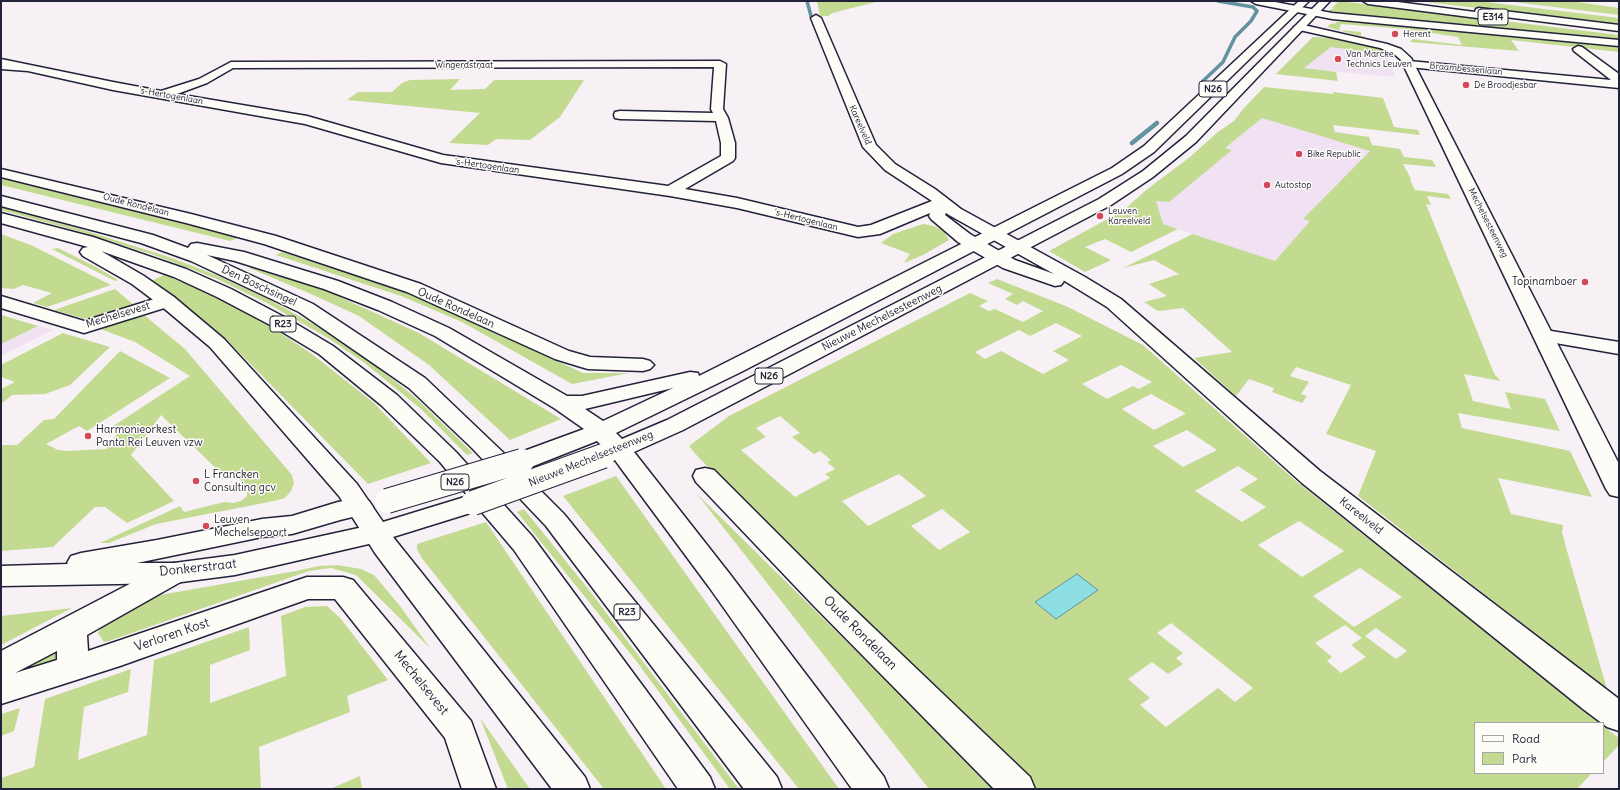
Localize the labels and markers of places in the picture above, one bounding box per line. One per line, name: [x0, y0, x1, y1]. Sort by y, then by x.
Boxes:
marker: Herent: [1390, 29, 1400, 39]
place label: Herent: [1403, 29, 1431, 39]
place label: Van Marcke Technics Leuven: [1346, 49, 1412, 70]
marker: Van Marcke Technics Leuven: [1333, 54, 1343, 64]
marker: De Broodjesbar: [1461, 80, 1471, 90]
place label: De Broodjesbar: [1474, 80, 1537, 90]
marker: Bike Republic: [1294, 149, 1304, 159]
place label: Bike Republic: [1307, 149, 1361, 159]
marker: Autostop: [1262, 180, 1272, 190]
place label: Autostop: [1275, 180, 1311, 190]
place label: Leuven Kareelveld: [1108, 206, 1150, 227]
marker: Leuven Kareelveld: [1095, 211, 1105, 221]
place label: Topinamboer: [1512, 275, 1577, 289]
marker: Topinamboer: [1580, 277, 1590, 287]
place label: Harmonieorkest Panta Rei Leuven vzw: [96, 423, 203, 449]
marker: Harmonieorkest Panta Rei Leuven vzw: [83, 431, 93, 441]
place label: L Francken Consulting gcv: [204, 468, 276, 494]
marker: L Francken Consulting gcv: [191, 476, 201, 486]
place label: Leuven Mechelsepoort: [214, 513, 287, 539]
marker: Leuven Mechelsepoort: [201, 521, 211, 531]

